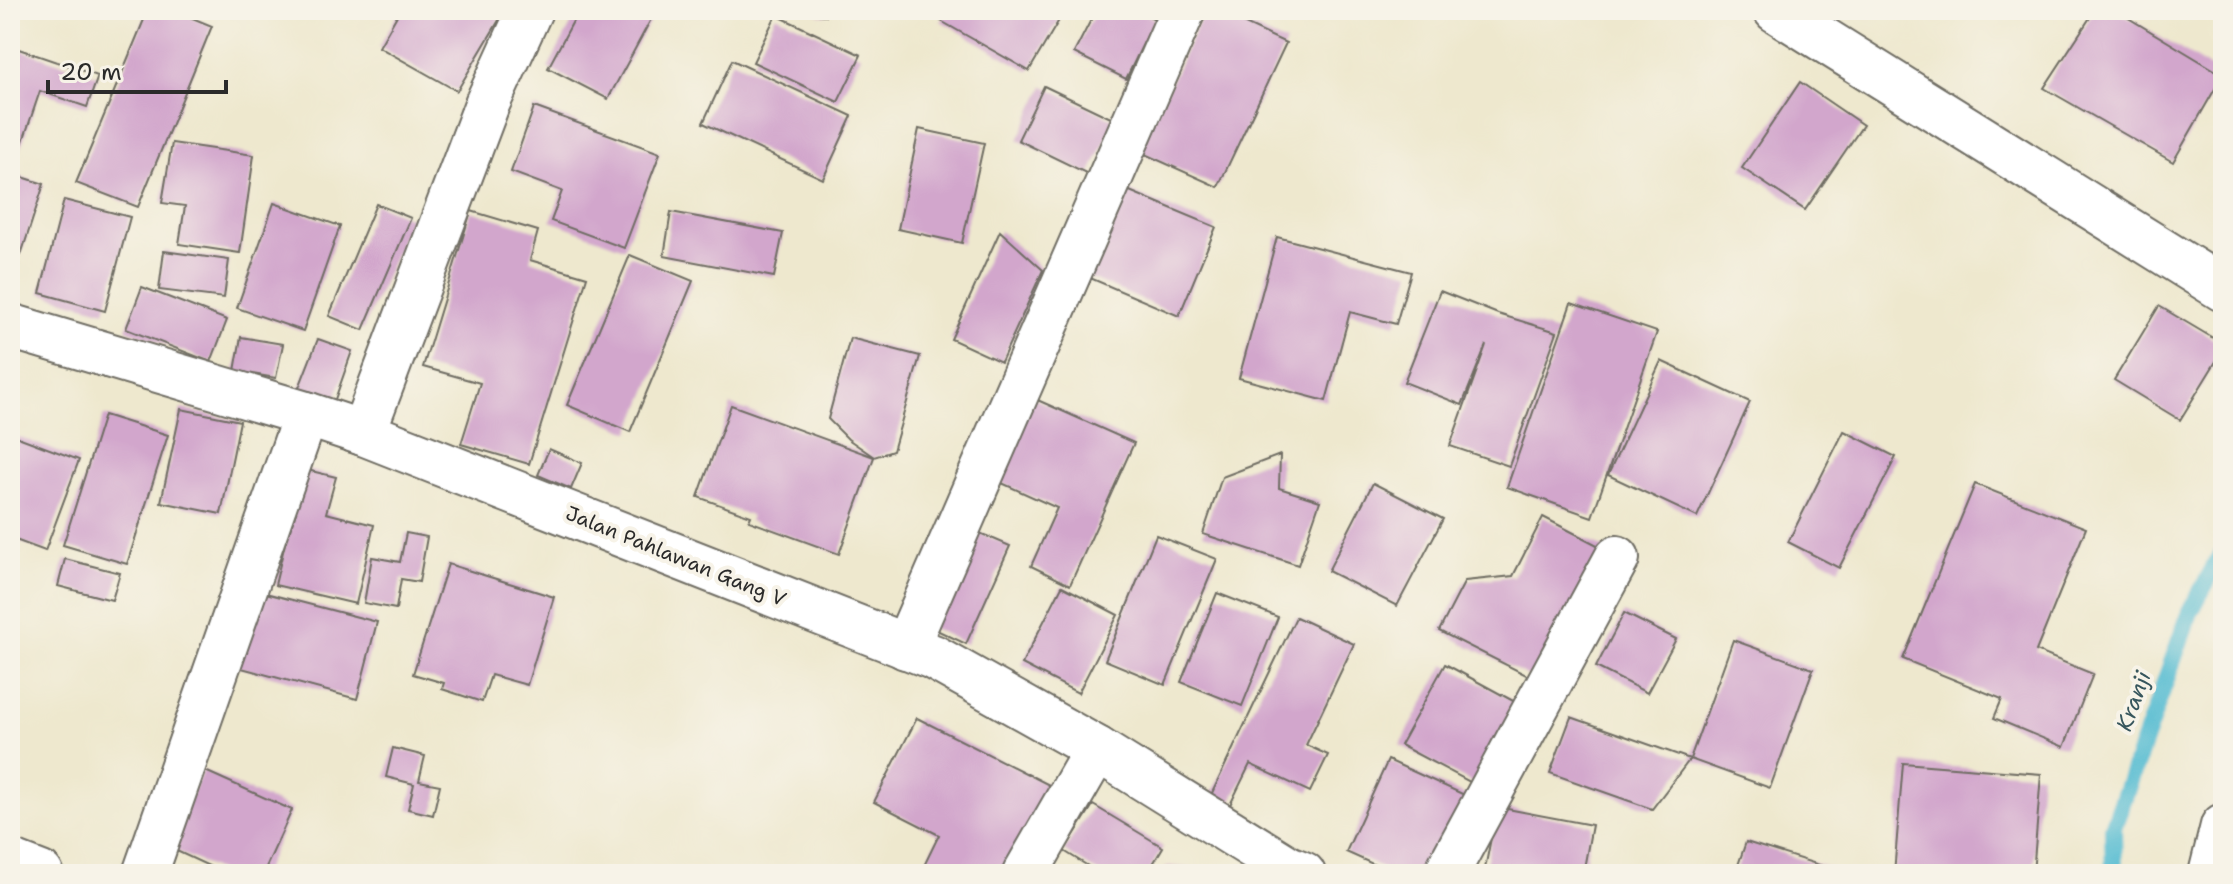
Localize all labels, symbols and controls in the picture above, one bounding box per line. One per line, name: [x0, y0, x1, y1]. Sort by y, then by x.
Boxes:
scale bar: [48, 44, 226, 94]
text: 20 m: [60, 56, 122, 88]
street label: Jalan Pahlawan Gang V: [562, 500, 791, 612]
water label: Kranji: [2109, 666, 2158, 735]

